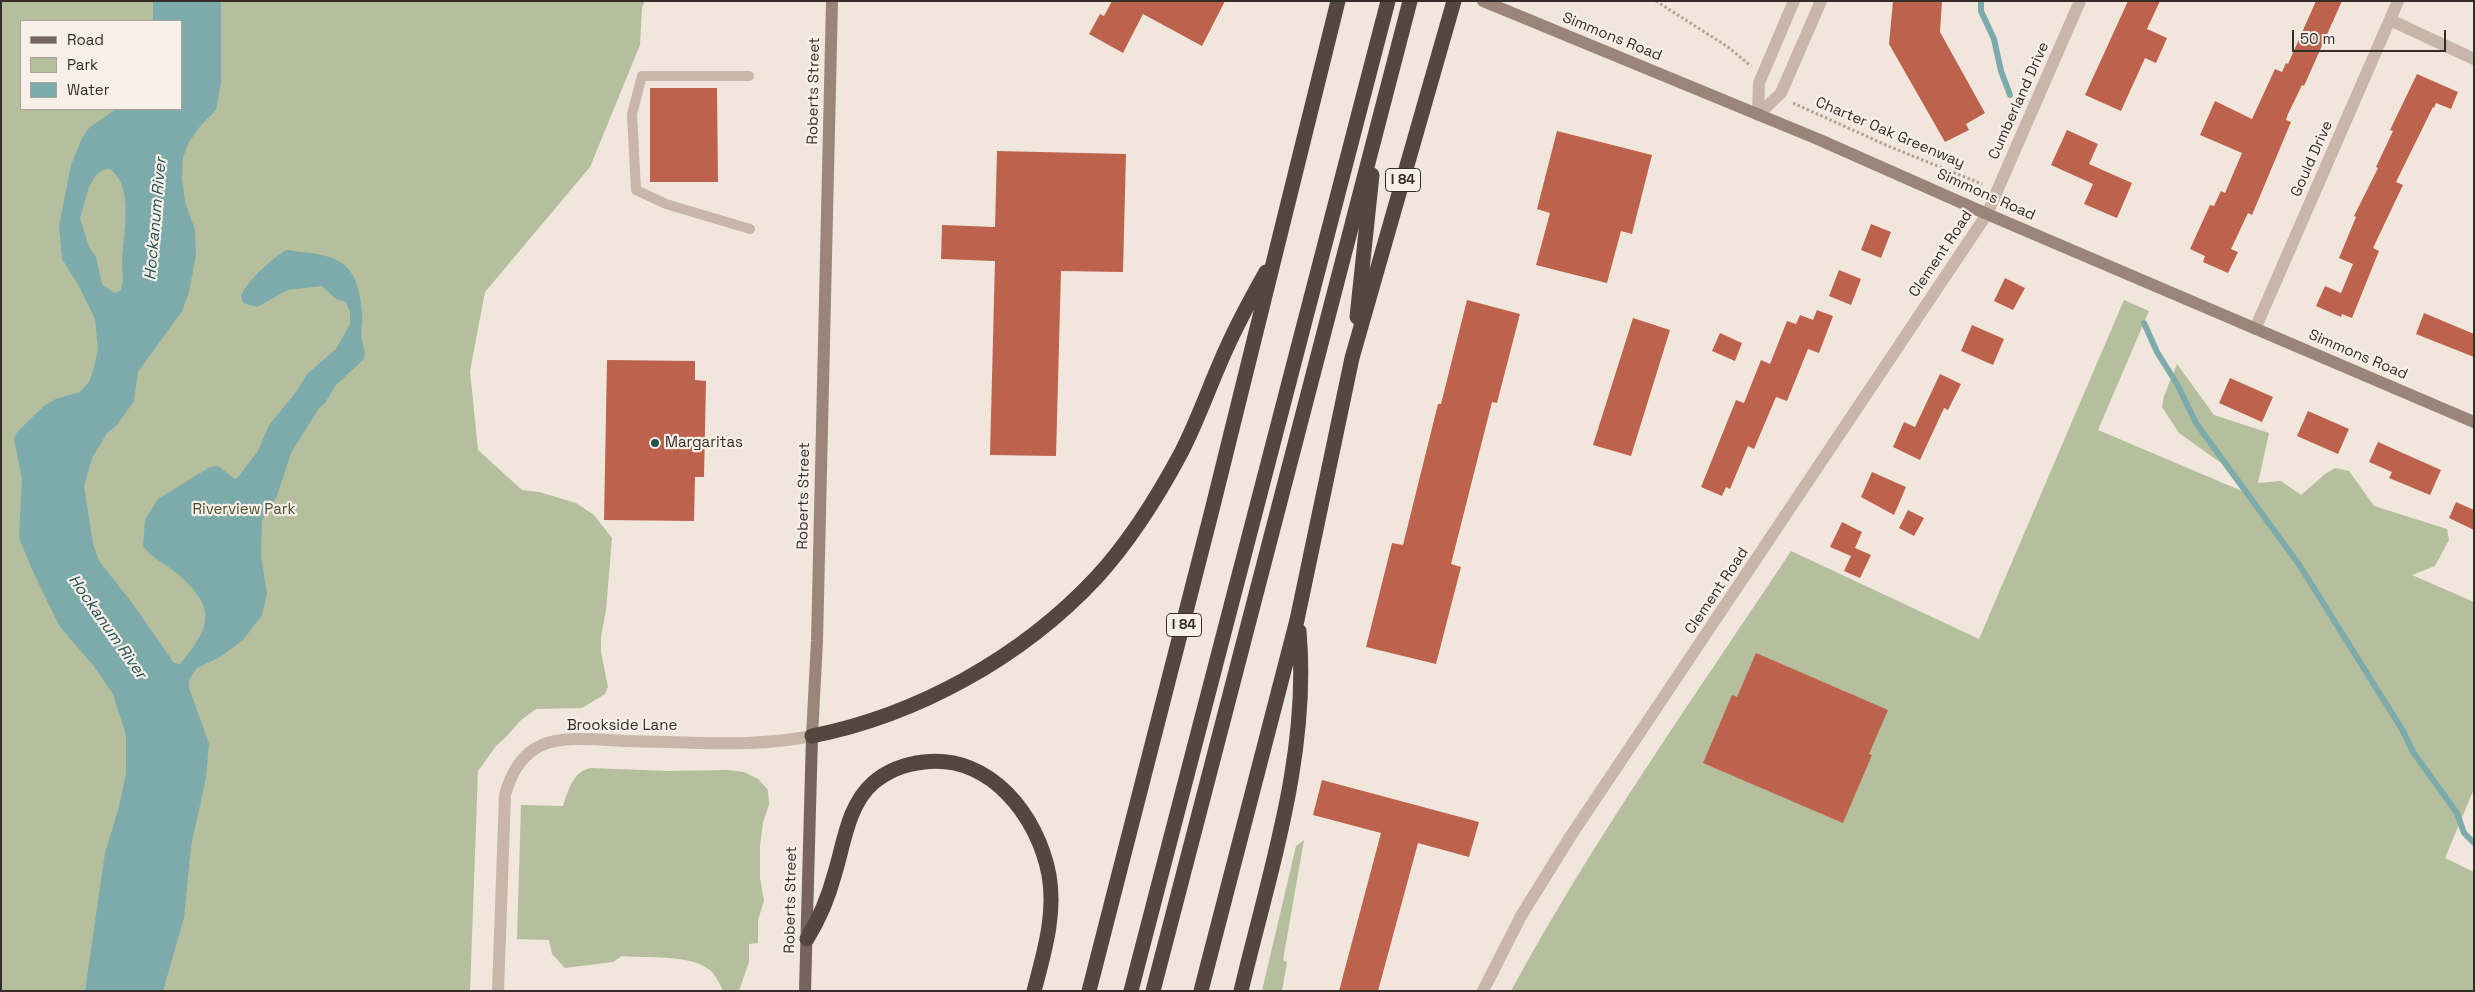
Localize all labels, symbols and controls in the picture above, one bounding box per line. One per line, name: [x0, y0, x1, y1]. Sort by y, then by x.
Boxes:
street label: Simmons Road: [1560, 9, 1664, 65]
legend: [20, 20, 182, 110]
scale bar: [2295, 20, 2449, 52]
text: 50 m: [2300, 29, 2335, 48]
text: Road: [67, 30, 104, 49]
street label: Roberts Street: [804, 37, 824, 145]
street label: Cumberland Drive: [1985, 39, 2053, 163]
text: Park: [67, 55, 98, 74]
text: Water: [67, 80, 109, 99]
street label: Charter Oak Greenway: [1813, 93, 1967, 173]
street label: Gould Drive: [2287, 118, 2337, 200]
water label: Hockanum River: [141, 157, 171, 281]
street label: Simmons Road: [1934, 165, 2038, 225]
road number: I 84: [1386, 168, 1420, 192]
street label: Clement Road: [1905, 207, 1977, 301]
street label: Simmons Road: [2306, 326, 2410, 384]
place label: Margaritas: [665, 434, 743, 452]
marker: Margaritas: [649, 437, 661, 449]
street label: Roberts Street: [794, 442, 814, 550]
park label: Riverview Park: [192, 501, 296, 519]
street label: Clement Road: [1681, 544, 1753, 638]
water label: Hockanum River: [64, 571, 150, 683]
road number: I 84: [1166, 614, 1202, 636]
street label: Brookside Lane: [567, 717, 677, 735]
street label: Roberts Street: [781, 846, 801, 954]

